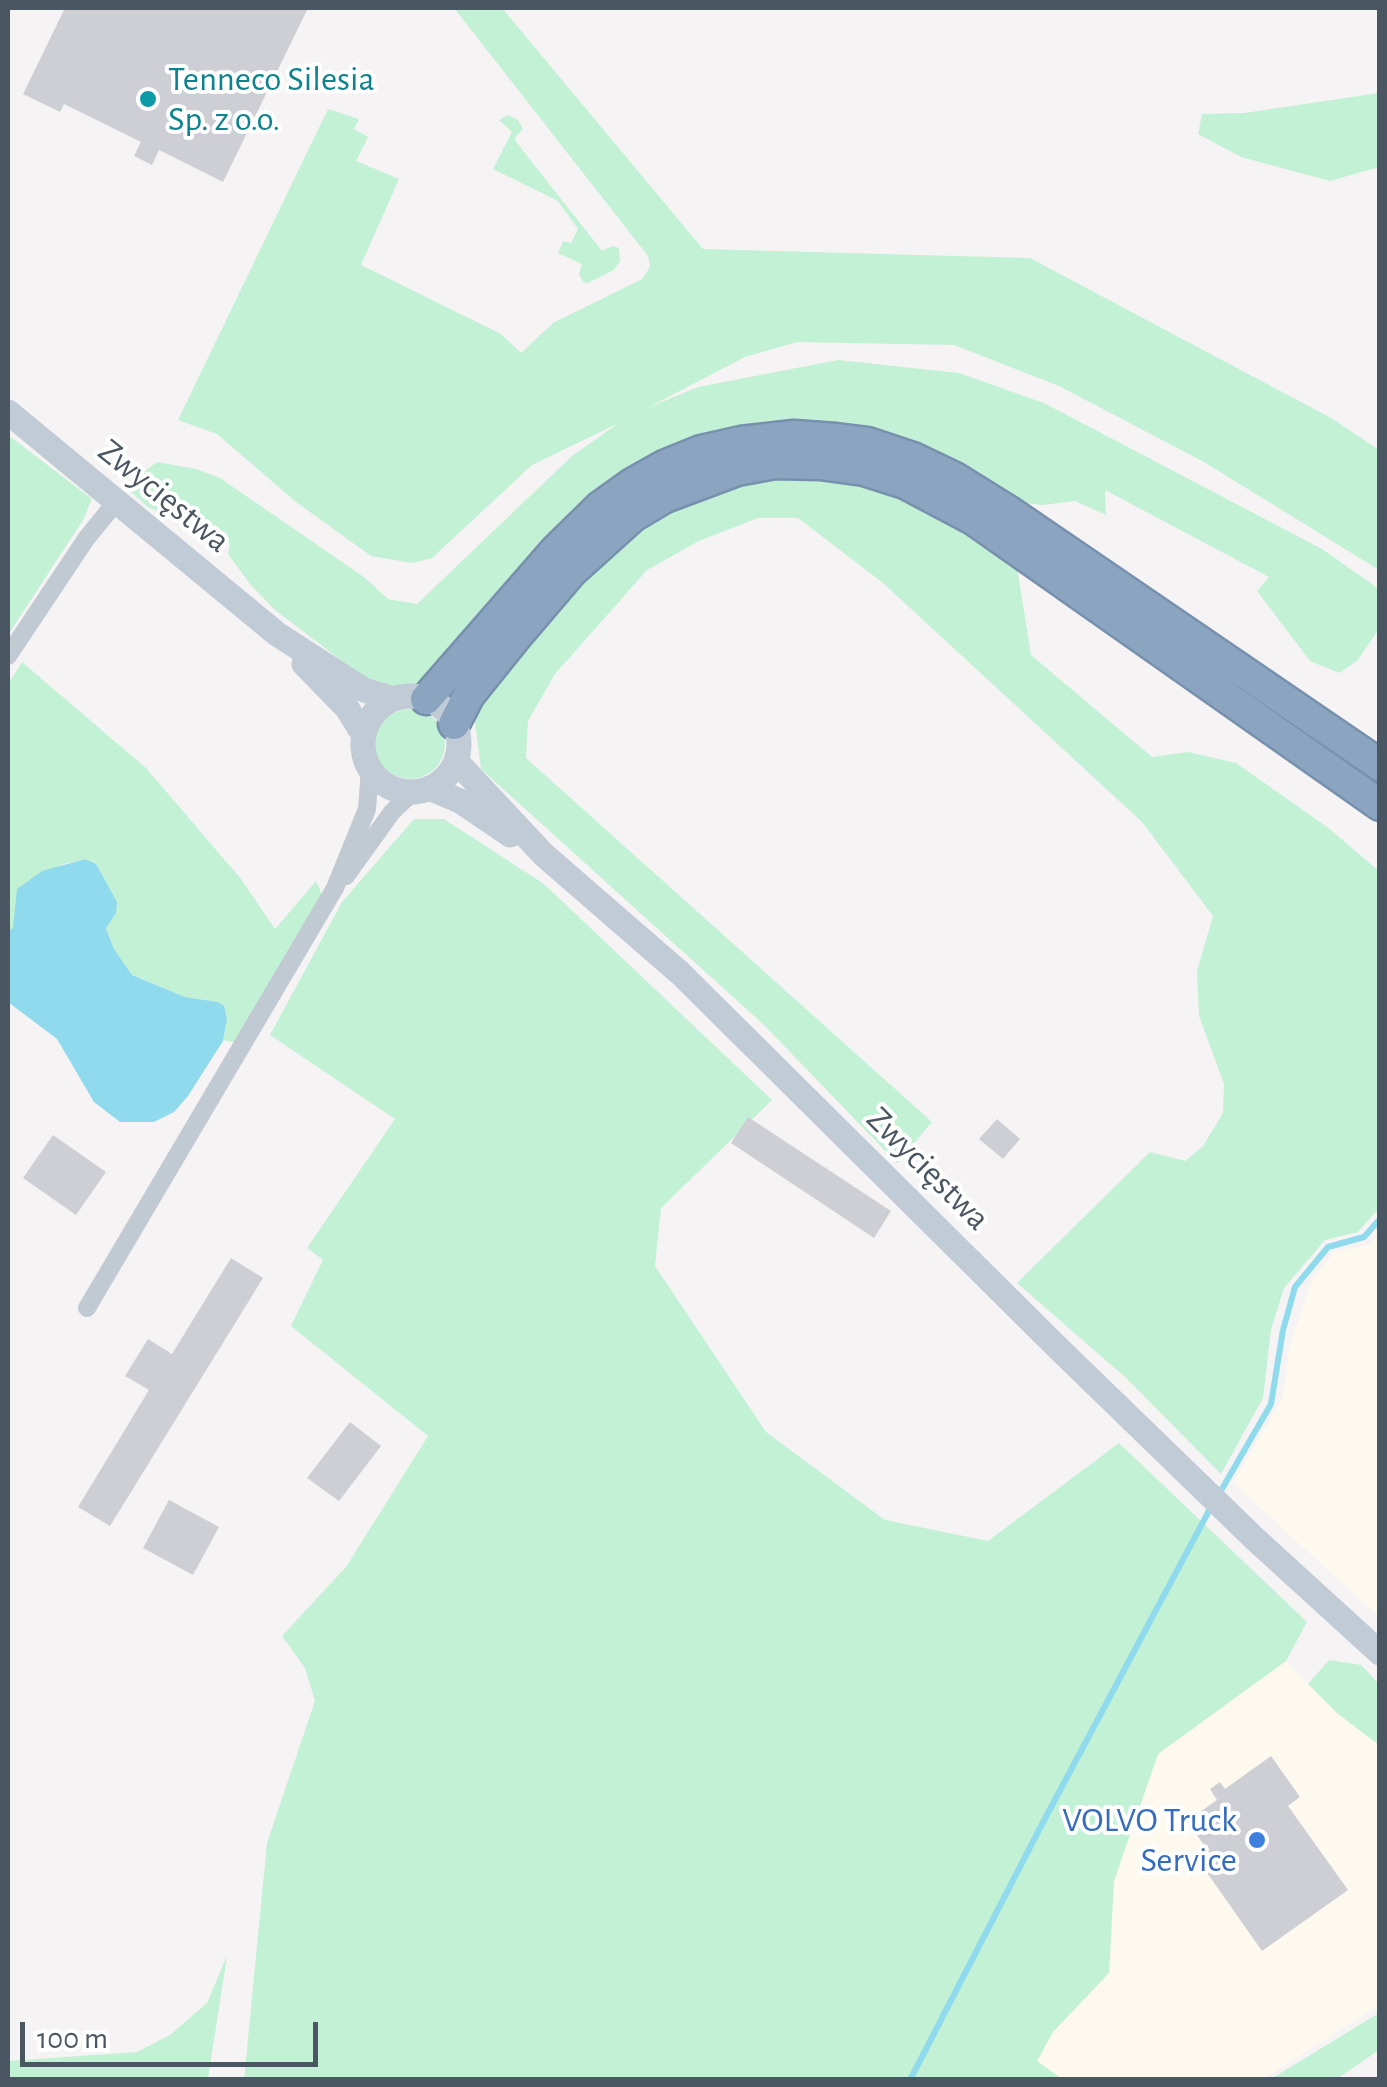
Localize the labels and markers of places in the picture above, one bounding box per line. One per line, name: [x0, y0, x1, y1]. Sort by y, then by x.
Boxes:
place label: Tenneco Silesia Sp. z o.o.: [168, 58, 375, 140]
marker: Tenneco Silesia Sp. z o.o.: [137, 88, 159, 110]
place label: VOLVO Truck Service: [1062, 1799, 1237, 1881]
marker: VOLVO Truck Service: [1246, 1829, 1268, 1851]

